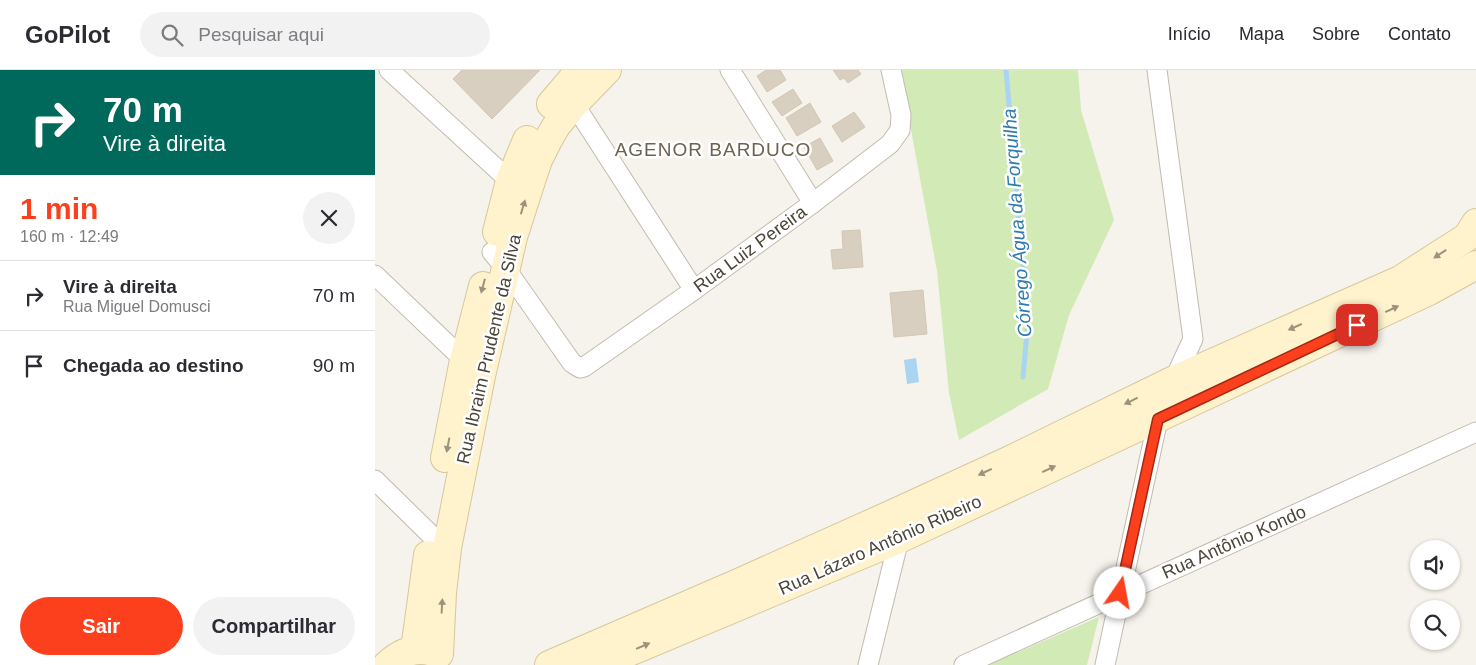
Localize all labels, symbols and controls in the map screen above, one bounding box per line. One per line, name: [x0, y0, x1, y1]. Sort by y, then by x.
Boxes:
search box: [140, 12, 490, 57]
text: GoPilot: [25, 21, 110, 48]
icon: search: [158, 21, 186, 49]
text: Pesquisar aqui: [198, 24, 324, 45]
text: Início: [1168, 24, 1211, 44]
text: Mapa: [1239, 24, 1284, 44]
text: Sobre: [1312, 24, 1360, 44]
text: Contato: [1388, 24, 1451, 44]
icon: right: [20, 90, 85, 155]
text: 70 m: [103, 90, 183, 129]
water label: Córrego Água da Forquilha: [999, 108, 1035, 338]
text: Vire à direita: [103, 131, 226, 156]
district label: AGENOR BARDUCO: [615, 139, 811, 160]
text: 1 min: [20, 192, 98, 225]
button: close: [303, 192, 355, 244]
one-way arrow: [519, 199, 527, 214]
street label: Rua Luiz Pereira: [690, 201, 811, 296]
text: 160 m · 12:49: [20, 228, 119, 245]
street label: Rua Ibraim Prudente da Silva: [453, 231, 525, 466]
one-way arrow: [1434, 250, 1447, 259]
text: Vire à direita: [63, 276, 177, 297]
one-way arrow: [478, 279, 486, 294]
icon: right: [20, 282, 48, 310]
text: 70 m: [313, 285, 355, 306]
text: Rua Miguel Domusci: [63, 298, 211, 315]
pin: [1336, 304, 1378, 346]
one-way arrow: [1385, 304, 1399, 312]
icon: arrive: [1343, 311, 1371, 339]
one-way arrow: [1288, 323, 1302, 331]
icon: arrive: [20, 352, 48, 380]
text: Chegada ao destino: [63, 355, 244, 376]
text: 90 m: [313, 355, 355, 376]
one-way arrow: [1124, 397, 1138, 405]
one-way arrow: [443, 437, 451, 453]
one-way arrow: [1042, 465, 1056, 473]
one-way arrow: [978, 468, 992, 476]
street label: Rua Lázaro Antônio Ribeiro: [775, 491, 985, 599]
street label: Rua Antônio Kondo: [1159, 501, 1309, 583]
map controls: [1410, 540, 1460, 650]
button: sound: [1410, 540, 1460, 590]
position arrow: [1093, 566, 1145, 618]
button: Sair: [20, 597, 183, 655]
button: Compartilhar: [193, 597, 355, 655]
one-way arrow: [438, 597, 446, 613]
button: search: [1410, 600, 1460, 650]
one-way arrow: [636, 642, 650, 650]

